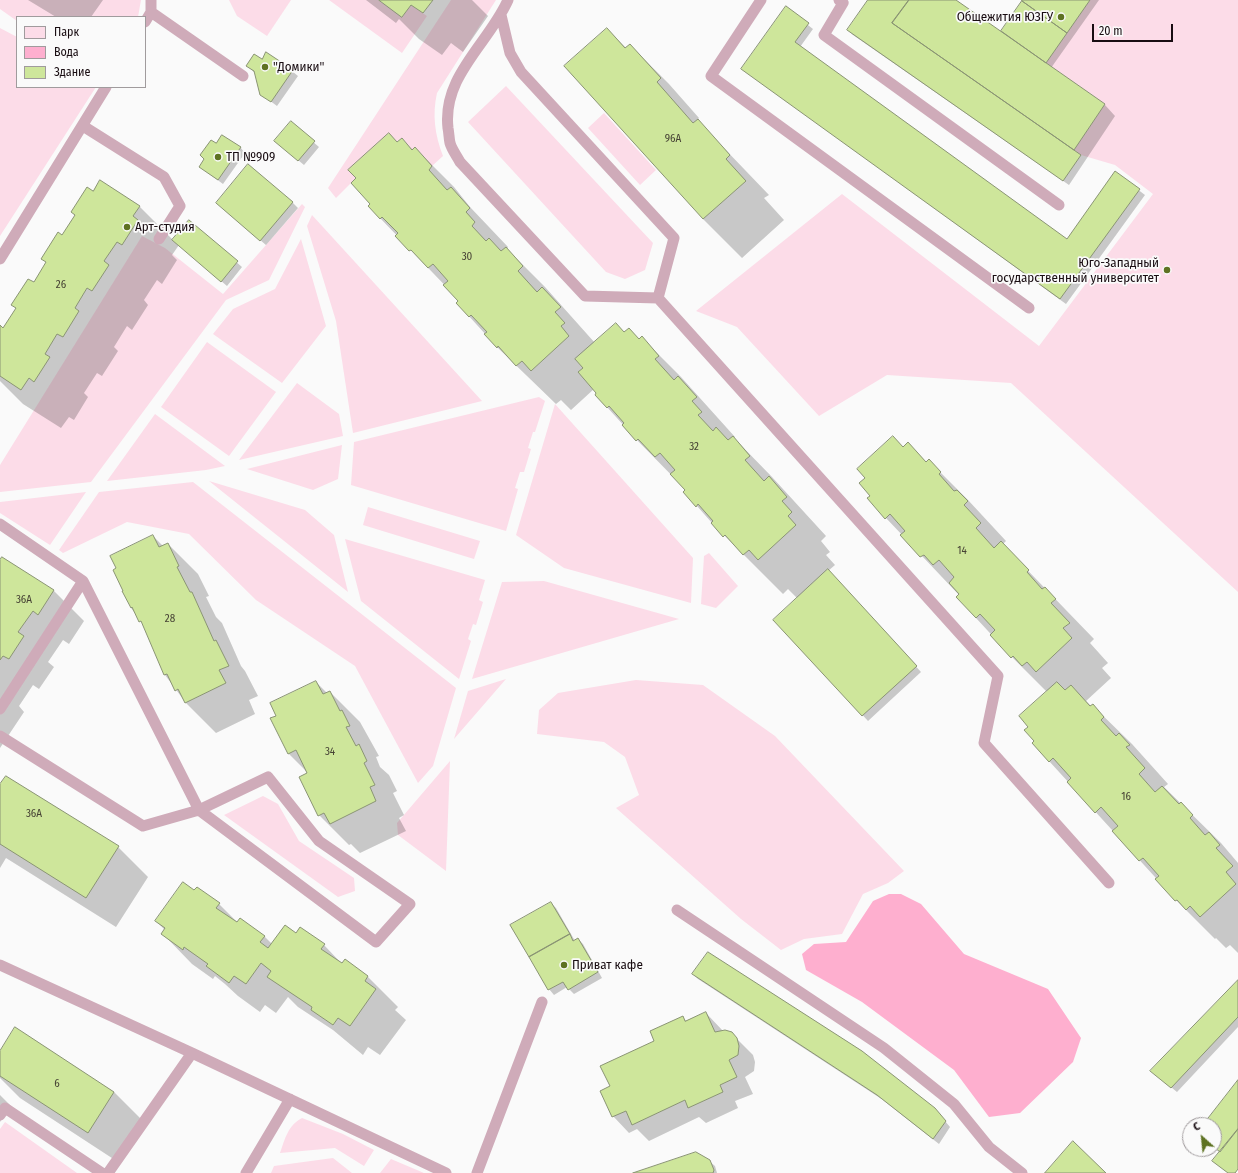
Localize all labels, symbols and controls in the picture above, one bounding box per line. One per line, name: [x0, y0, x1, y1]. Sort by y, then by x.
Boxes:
place label: Общежития ЮЗГУ: [957, 9, 1053, 25]
marker: Общежития ЮЗГУ: [1056, 12, 1066, 22]
legend: [16, 16, 146, 88]
scale bar: [1094, 16, 1175, 42]
text: 20 m: [1099, 24, 1123, 38]
text: Парк: [54, 25, 79, 39]
text: Вода: [54, 45, 79, 59]
place label: "Домики": [273, 59, 324, 75]
marker: "Домики": [260, 62, 270, 72]
text: Здание: [54, 65, 90, 79]
house number: 96А: [665, 132, 681, 146]
place label: ТП №909: [226, 149, 275, 165]
marker: ТП №909: [213, 152, 223, 162]
place label: Арт-студия: [135, 219, 195, 235]
marker: Арт-студия: [122, 222, 132, 232]
house number: 30: [462, 250, 472, 264]
place label: Юго-Западный государственный университет: [992, 255, 1159, 286]
marker: Юго-Западный государственный университет: [1162, 265, 1172, 275]
house number: 26: [56, 278, 66, 292]
house number: 32: [689, 440, 699, 454]
house number: 14: [957, 544, 967, 558]
house number: 36А: [16, 593, 32, 607]
house number: 28: [165, 612, 175, 626]
house number: 34: [325, 745, 335, 759]
house number: 16: [1121, 790, 1131, 804]
house number: 36А: [26, 807, 42, 821]
place label: Приват кафе: [572, 957, 643, 973]
marker: Приват кафе: [559, 960, 569, 970]
house number: 6: [54, 1077, 60, 1091]
north arrow: [1182, 1117, 1222, 1157]
text: С: [1191, 1120, 1202, 1134]

